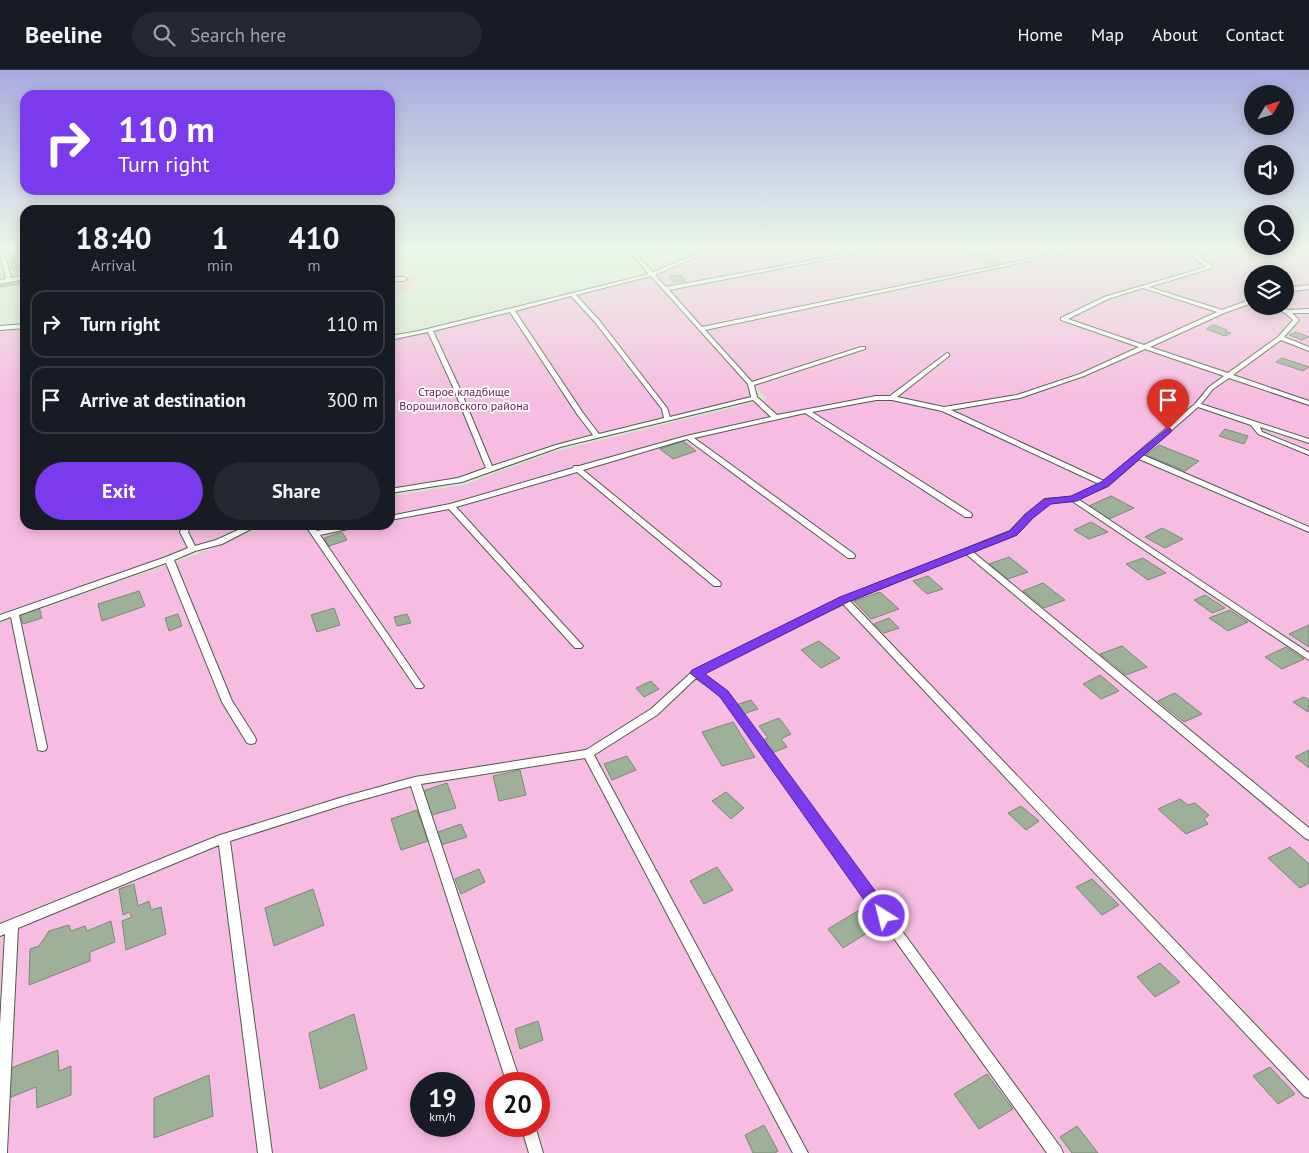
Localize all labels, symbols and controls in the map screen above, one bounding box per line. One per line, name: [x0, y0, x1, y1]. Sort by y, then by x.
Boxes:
search box: [132, 12, 482, 57]
text: Beeline: [25, 19, 102, 50]
icon: search: [150, 21, 178, 49]
text: Search here: [190, 23, 286, 47]
text: Home: [1017, 23, 1063, 46]
text: Map: [1091, 23, 1124, 46]
text: About: [1152, 23, 1198, 46]
text: Contact: [1226, 23, 1284, 46]
north arrow: [1244, 85, 1294, 135]
map controls: [1244, 85, 1294, 315]
text: 110 m: [118, 106, 215, 152]
icon: right: [35, 110, 100, 175]
button: sound: [1244, 145, 1294, 195]
text: Turn right: [118, 150, 210, 178]
button: search: [1244, 205, 1294, 255]
text: 18:40: [75, 218, 152, 257]
text: 1: [212, 218, 229, 257]
text: 410: [288, 218, 340, 257]
text: Arrival: [91, 255, 136, 275]
text: min: [207, 255, 233, 275]
text: m: [308, 255, 321, 275]
button: layers: [1244, 265, 1294, 315]
icon: right: [37, 310, 65, 338]
text: Turn right: [80, 312, 160, 336]
text: 110 m: [326, 312, 378, 336]
pin: [1147, 379, 1189, 430]
park label: Старое кладбище Ворошиловского района: [399, 384, 529, 413]
icon: arrive: [37, 386, 65, 414]
icon: arrive: [1154, 386, 1182, 414]
text: Arrive at destination: [80, 388, 246, 412]
text: 300 m: [326, 388, 378, 412]
button: Exit: [35, 462, 203, 520]
button: Share: [213, 462, 380, 520]
position arrow: [857, 889, 909, 941]
speed limit sign: 20: [485, 1072, 550, 1137]
text: 19: [428, 1082, 457, 1114]
text: km/h: [429, 1109, 456, 1124]

